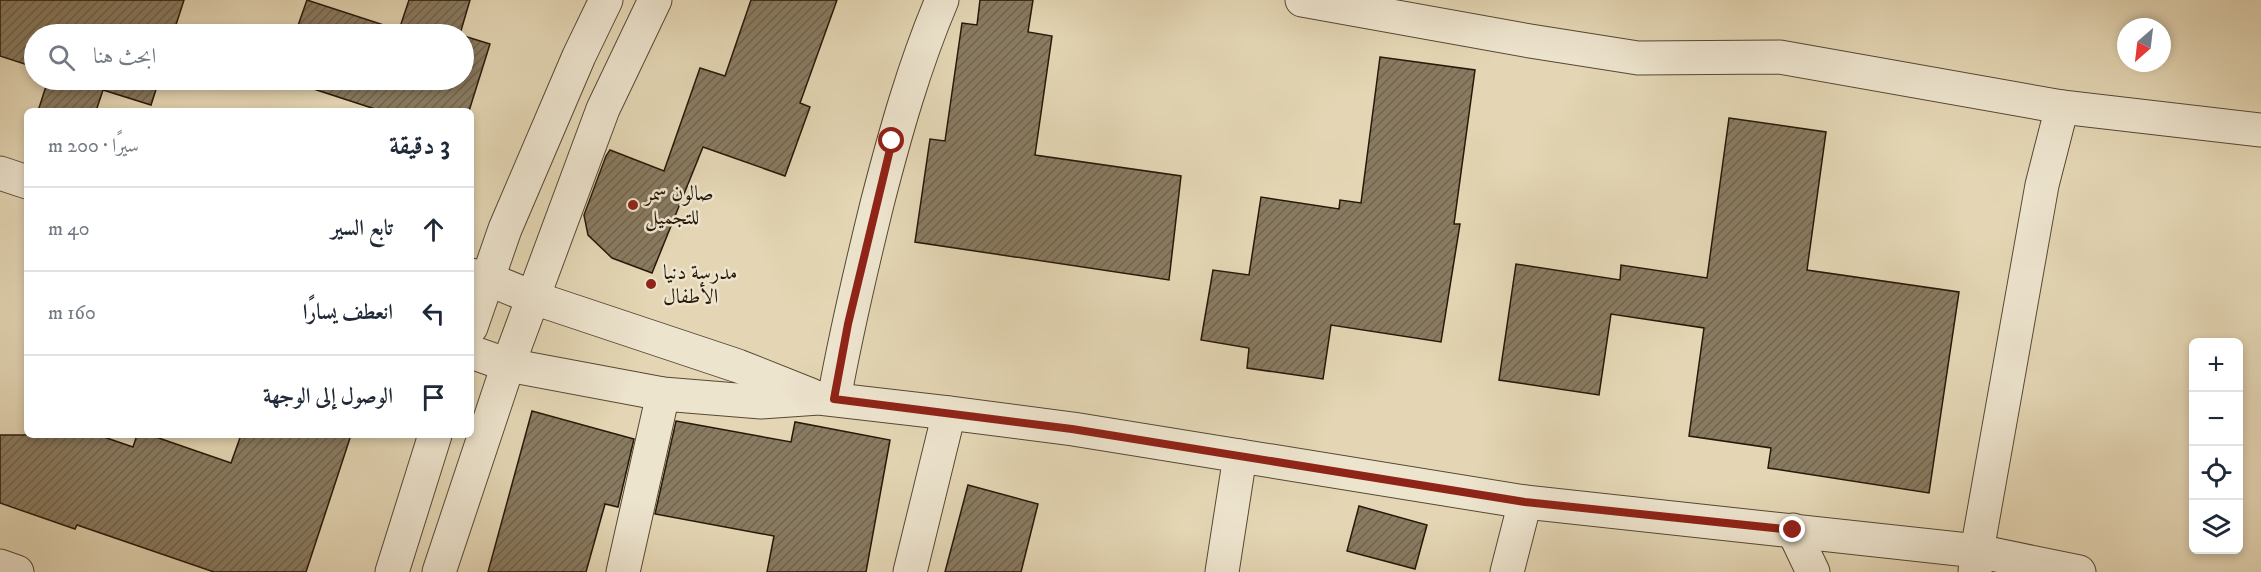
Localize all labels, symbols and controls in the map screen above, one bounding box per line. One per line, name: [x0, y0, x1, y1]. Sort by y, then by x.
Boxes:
north arrow: [2117, 18, 2171, 72]
search box: [24, 24, 474, 90]
icon: search: [45, 41, 78, 74]
text: ابحث هنا: [93, 43, 156, 70]
route start: [878, 127, 904, 153]
text: 3 دقيقة: [389, 130, 450, 163]
text: سيرًا · 200 m: [48, 134, 139, 159]
place label: صالون سمر للتجميل: [643, 181, 714, 232]
marker: صالون سمر للتجميل: [626, 198, 640, 212]
icon: ahead: [417, 213, 450, 246]
text: تابع السير: [331, 215, 393, 242]
text: 40 m: [48, 217, 90, 242]
place label: مدرسة دنيا الأطفال: [663, 260, 737, 310]
marker: مدرسة دنيا الأطفال: [644, 277, 658, 291]
icon: left: [417, 297, 450, 330]
text: انعطف يسارًا: [303, 299, 393, 326]
text: 160 m: [48, 301, 96, 326]
map controls: [2189, 338, 2243, 554]
button: +: [2189, 338, 2243, 392]
icon: arrive: [417, 381, 450, 414]
text: الوصول إلى الوجهة: [263, 383, 393, 410]
button: −: [2189, 392, 2243, 446]
button: locate: [2189, 446, 2243, 500]
button: layers: [2189, 500, 2243, 554]
route end: [1779, 516, 1805, 542]

